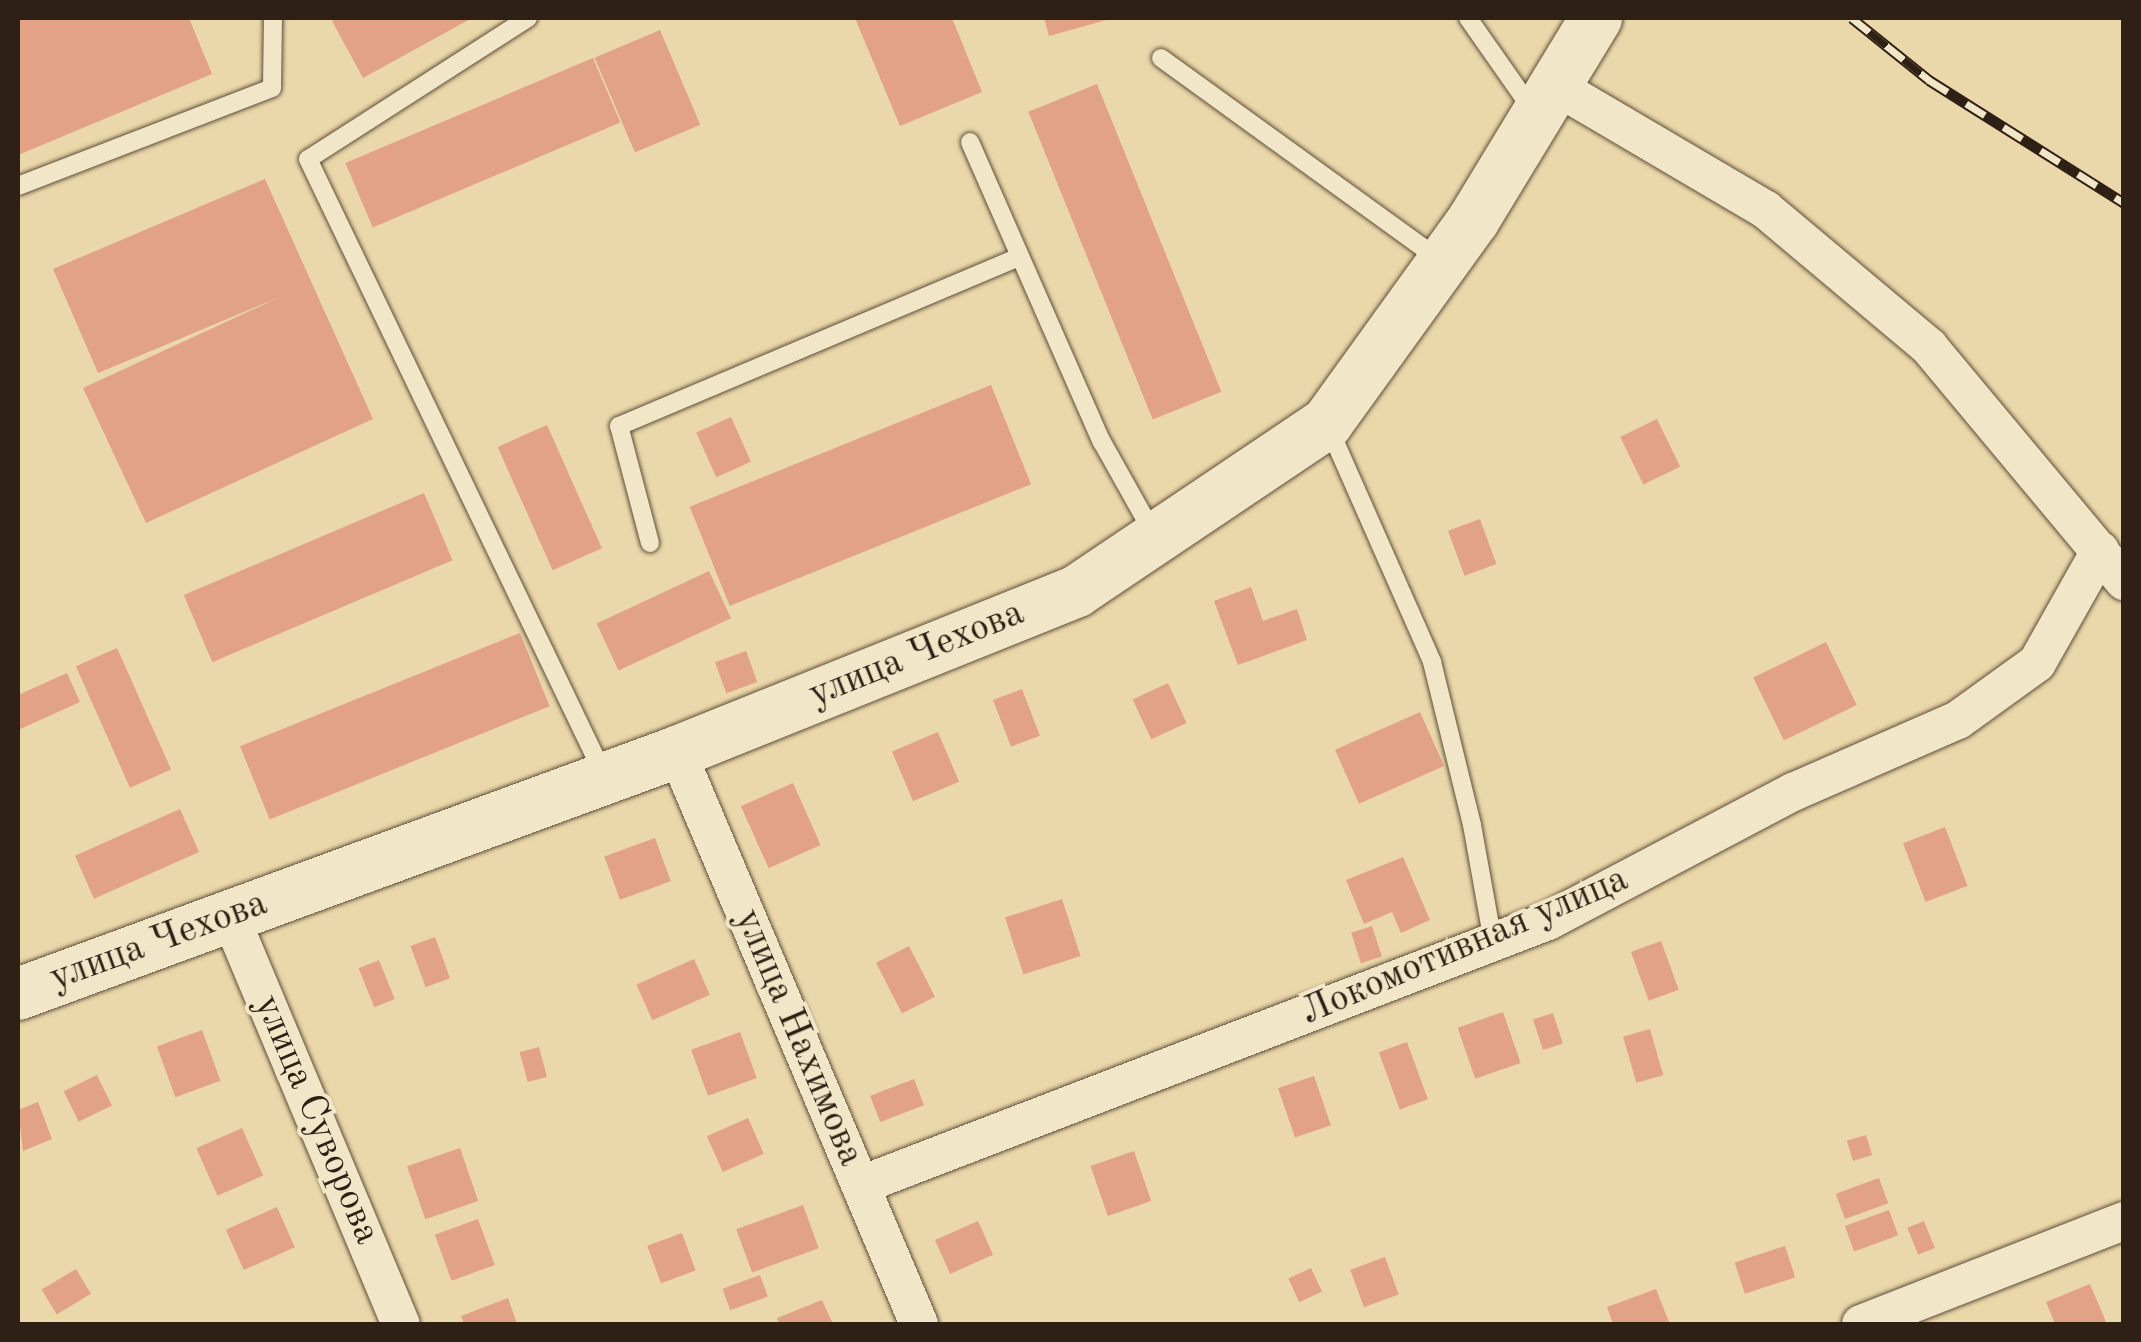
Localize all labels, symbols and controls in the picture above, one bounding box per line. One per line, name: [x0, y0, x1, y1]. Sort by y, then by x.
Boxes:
street label: улица Чехова: [803, 591, 1031, 719]
street label: Локомотивная улица: [1295, 857, 1635, 1037]
street label: улица Чехова: [44, 882, 274, 1002]
street label: улица Нахимова: [723, 903, 873, 1173]
street label: улица Суворова: [243, 989, 389, 1251]

